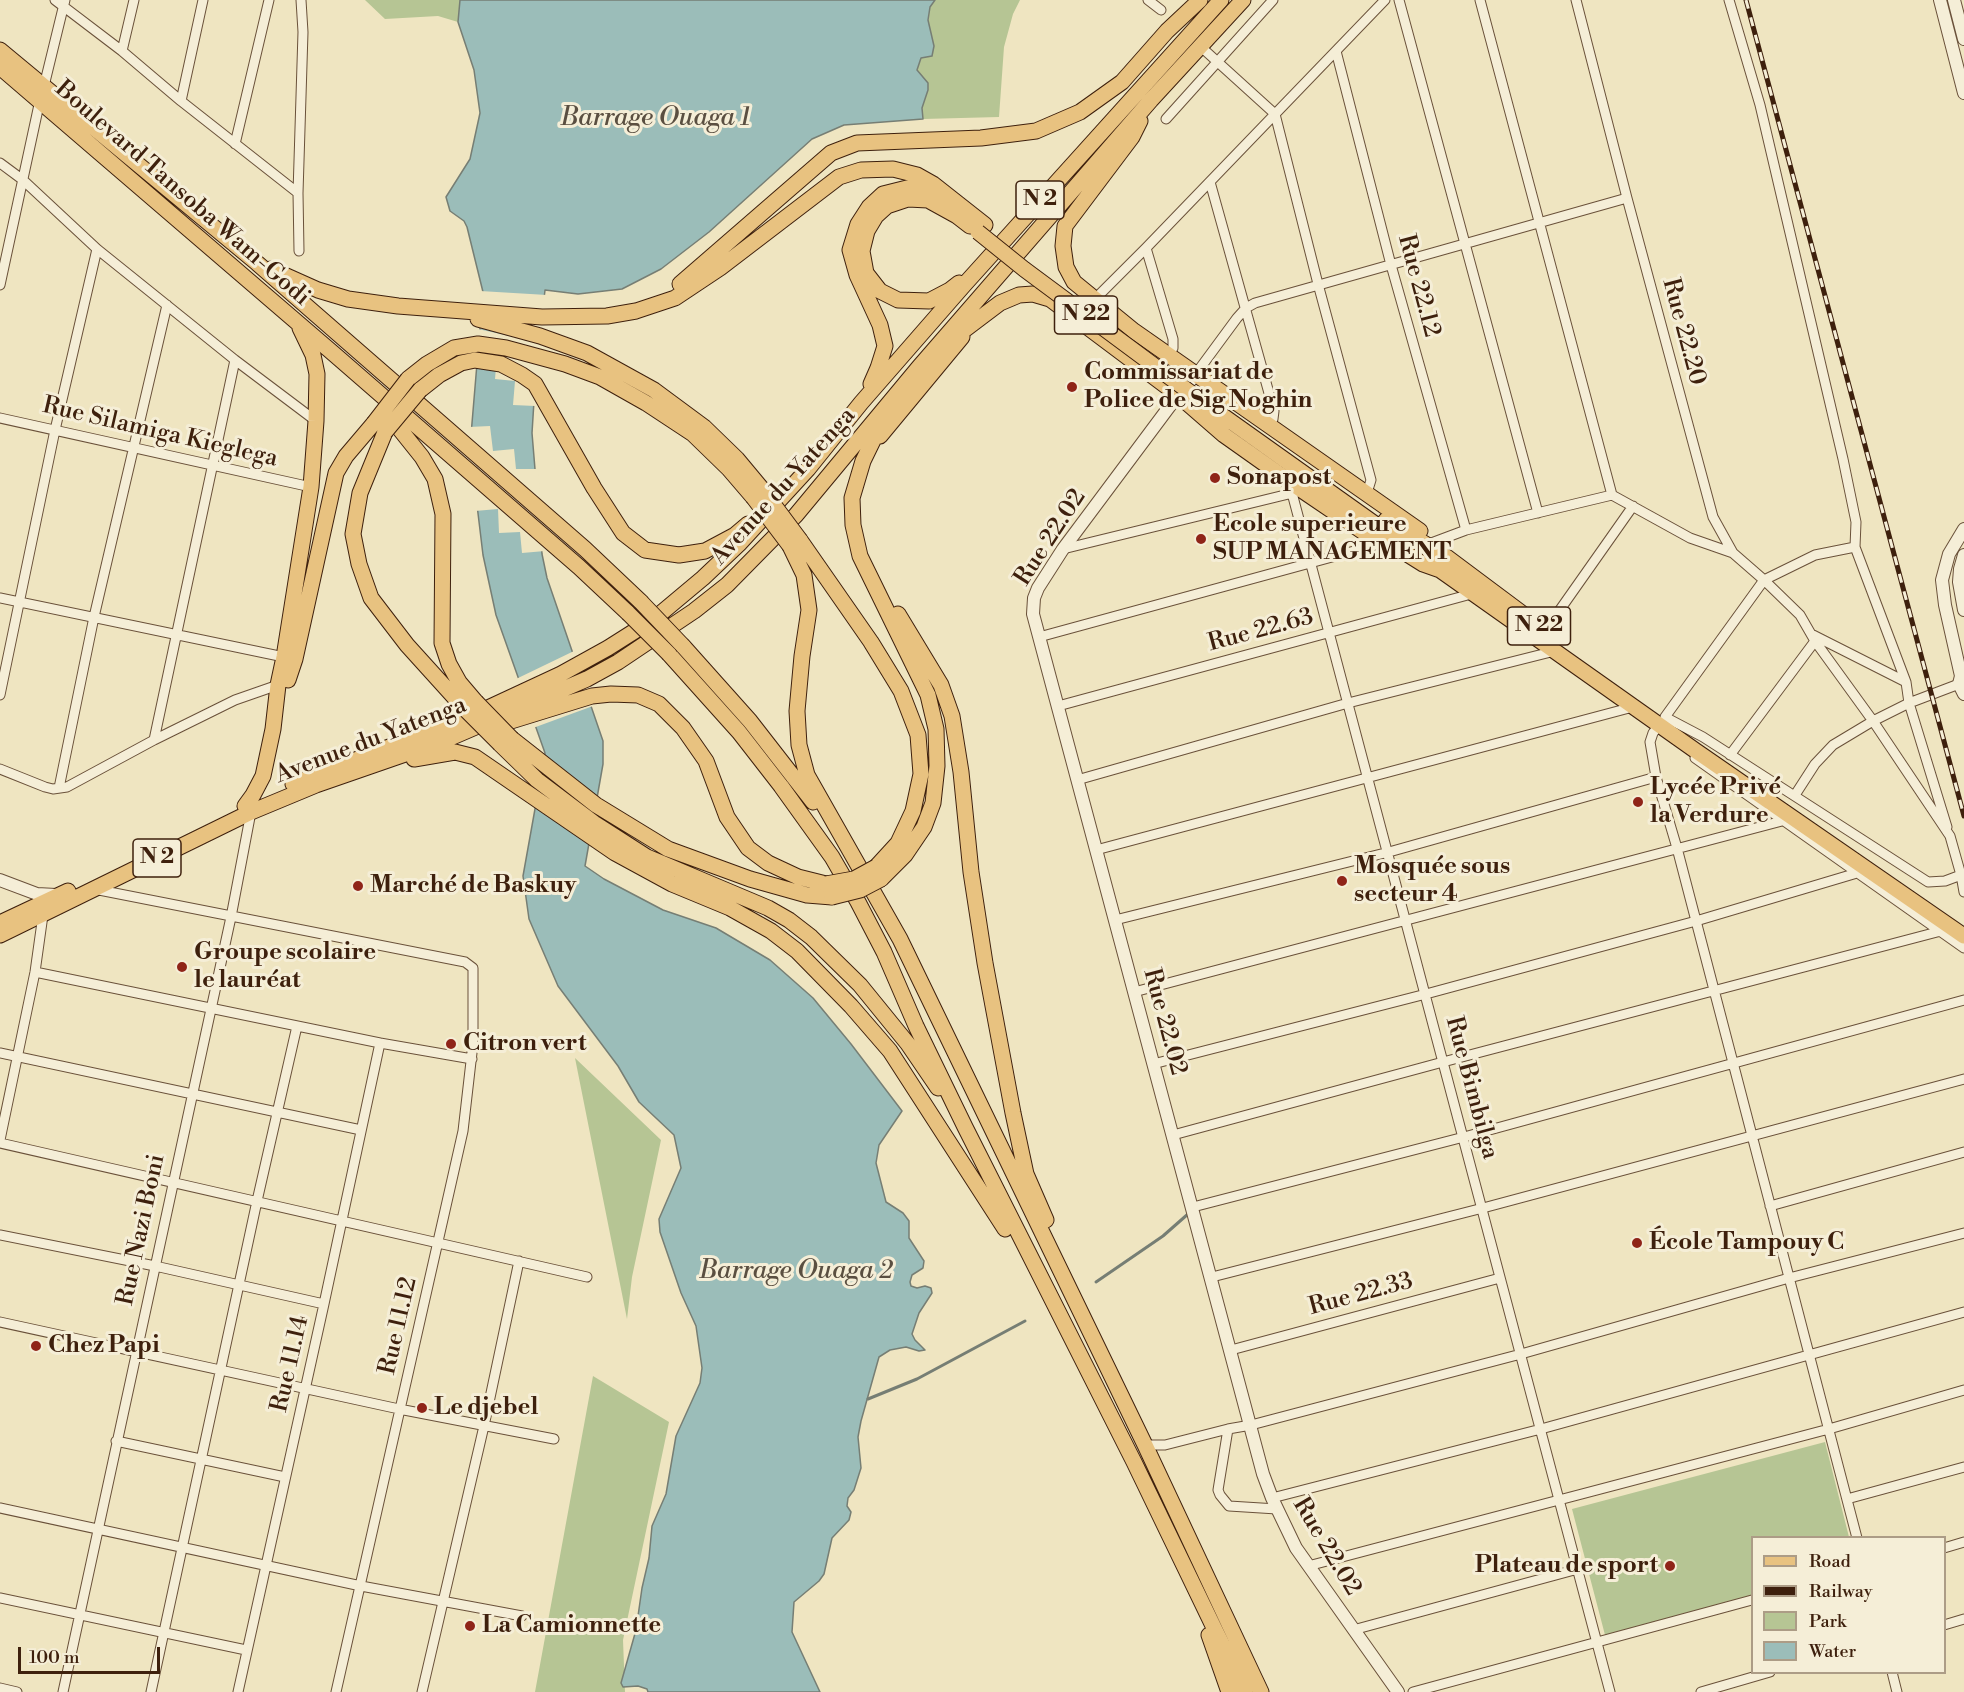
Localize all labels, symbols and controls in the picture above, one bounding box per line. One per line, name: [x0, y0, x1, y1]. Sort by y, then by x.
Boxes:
street label: Boulevard Tansoba Wam-Godi: [48, 75, 316, 313]
water label: Barrage Ouaga 1: [561, 103, 749, 135]
road number: N 2: [1016, 181, 1064, 219]
street label: Rue 22.12: [1391, 232, 1445, 340]
street label: Rue 22.20: [1655, 275, 1711, 389]
road number: N 22: [1054, 296, 1118, 334]
place label: Commissariat de Police de Sig Noghin: [1084, 359, 1312, 415]
marker: Commissariat de Police de Sig Noghin: [1065, 380, 1079, 394]
street label: Rue Silamiga Kieglega: [40, 392, 280, 474]
street label: Avenue du Yatenga: [706, 402, 862, 572]
place label: Sonapost: [1227, 464, 1331, 492]
marker: Sonapost: [1208, 471, 1222, 485]
street label: Rue 22.02: [1009, 484, 1093, 592]
place label: Ecole superieure SUP MANAGEMENT: [1213, 511, 1451, 567]
marker: Ecole superieure SUP MANAGEMENT: [1194, 532, 1208, 546]
street label: Rue 22.63: [1205, 603, 1317, 659]
road number: N 22: [1508, 607, 1570, 645]
street label: Avenue du Yatenga: [271, 691, 471, 791]
place label: Lycée Privé la Verdure: [1650, 774, 1781, 830]
marker: Lycée Privé la Verdure: [1631, 795, 1645, 809]
road number: N 2: [133, 839, 181, 877]
place label: Mosquée sous secteur 4: [1354, 853, 1510, 909]
place label: Marché de Baskuy: [370, 872, 576, 900]
marker: Mosquée sous secteur 4: [1335, 874, 1349, 888]
marker: Marché de Baskuy: [351, 879, 365, 893]
place label: Groupe scolaire le lauréat: [194, 939, 376, 995]
marker: Groupe scolaire le lauréat: [175, 960, 189, 974]
street label: Rue 22.02: [1136, 965, 1192, 1079]
street label: Rue Bimbilga: [1438, 1014, 1504, 1162]
place label: Citron vert: [463, 1030, 586, 1058]
marker: Citron vert: [444, 1037, 458, 1051]
street label: Rue Nazi Boni: [112, 1152, 172, 1308]
place label: École Tampouy C: [1649, 1229, 1844, 1257]
marker: École Tampouy C: [1630, 1236, 1644, 1250]
water label: Barrage Ouaga 2: [699, 1256, 893, 1288]
street label: Rue 22.33: [1306, 1267, 1416, 1323]
street label: Rue 11.12: [374, 1274, 424, 1378]
street label: Rue 11.14: [266, 1313, 316, 1415]
place label: Chez Papi: [48, 1332, 160, 1360]
marker: Chez Papi: [29, 1339, 43, 1353]
place label: Le djebel: [434, 1394, 538, 1422]
marker: Le djebel: [415, 1401, 429, 1415]
street label: Rue 22.02: [1286, 1493, 1366, 1601]
legend: [1751, 1536, 1946, 1674]
text: Road: [1809, 1550, 1851, 1573]
place label: Plateau de sport: [1475, 1552, 1658, 1580]
marker: Plateau de sport: [1663, 1559, 1677, 1573]
text: Railway: [1809, 1580, 1872, 1603]
text: Park: [1809, 1610, 1846, 1633]
place label: La Camionnette: [482, 1612, 661, 1640]
marker: La Camionnette: [463, 1619, 477, 1633]
scale bar: [21, 1635, 164, 1673]
text: Water: [1809, 1640, 1856, 1663]
text: 100 m: [29, 1646, 80, 1669]

